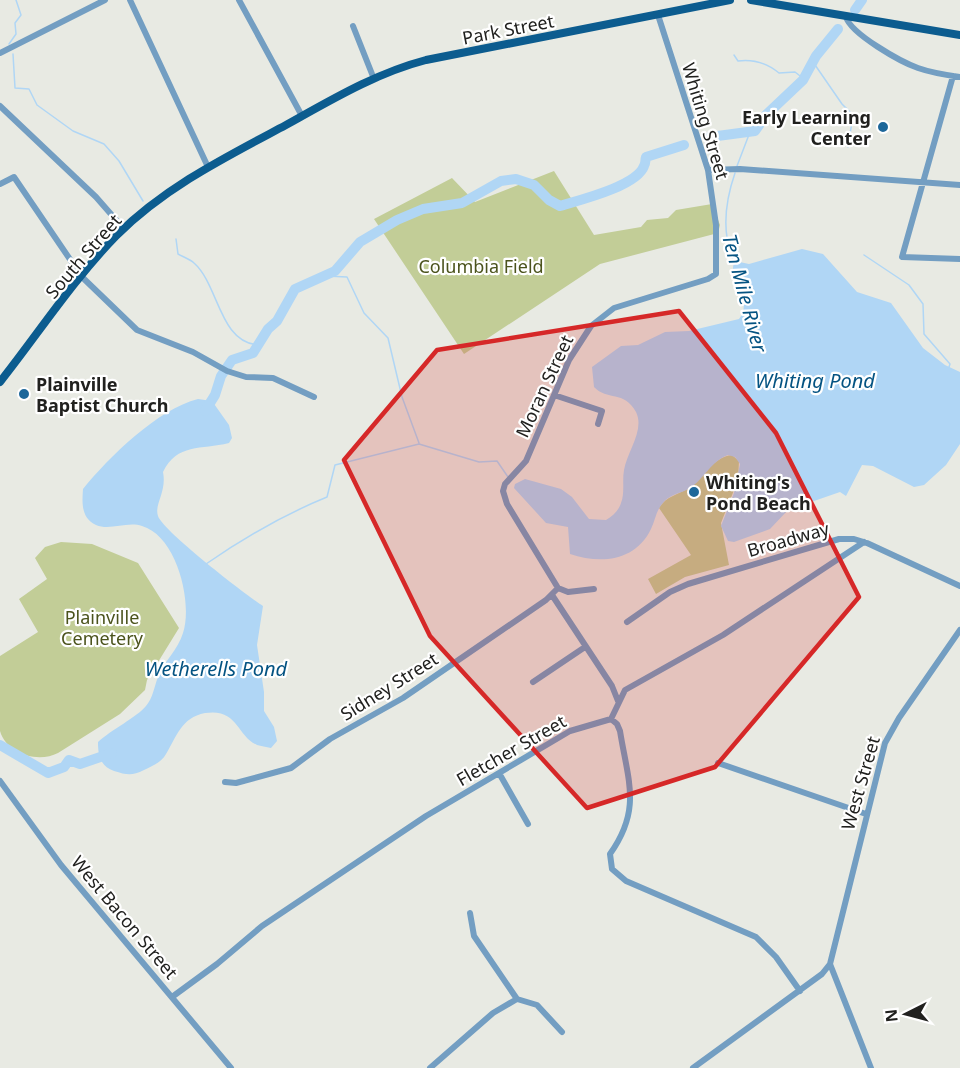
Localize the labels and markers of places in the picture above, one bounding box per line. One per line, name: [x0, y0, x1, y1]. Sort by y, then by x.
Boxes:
place label: Early Learning Center: [742, 105, 871, 150]
marker: Early Learning Center: [876, 120, 890, 134]
place label: Plainville Baptist Church: [36, 372, 168, 417]
marker: Plainville Baptist Church: [17, 387, 31, 401]
place label: Whiting's Pond Beach: [706, 470, 811, 515]
marker: Whiting's Pond Beach: [687, 485, 701, 499]

